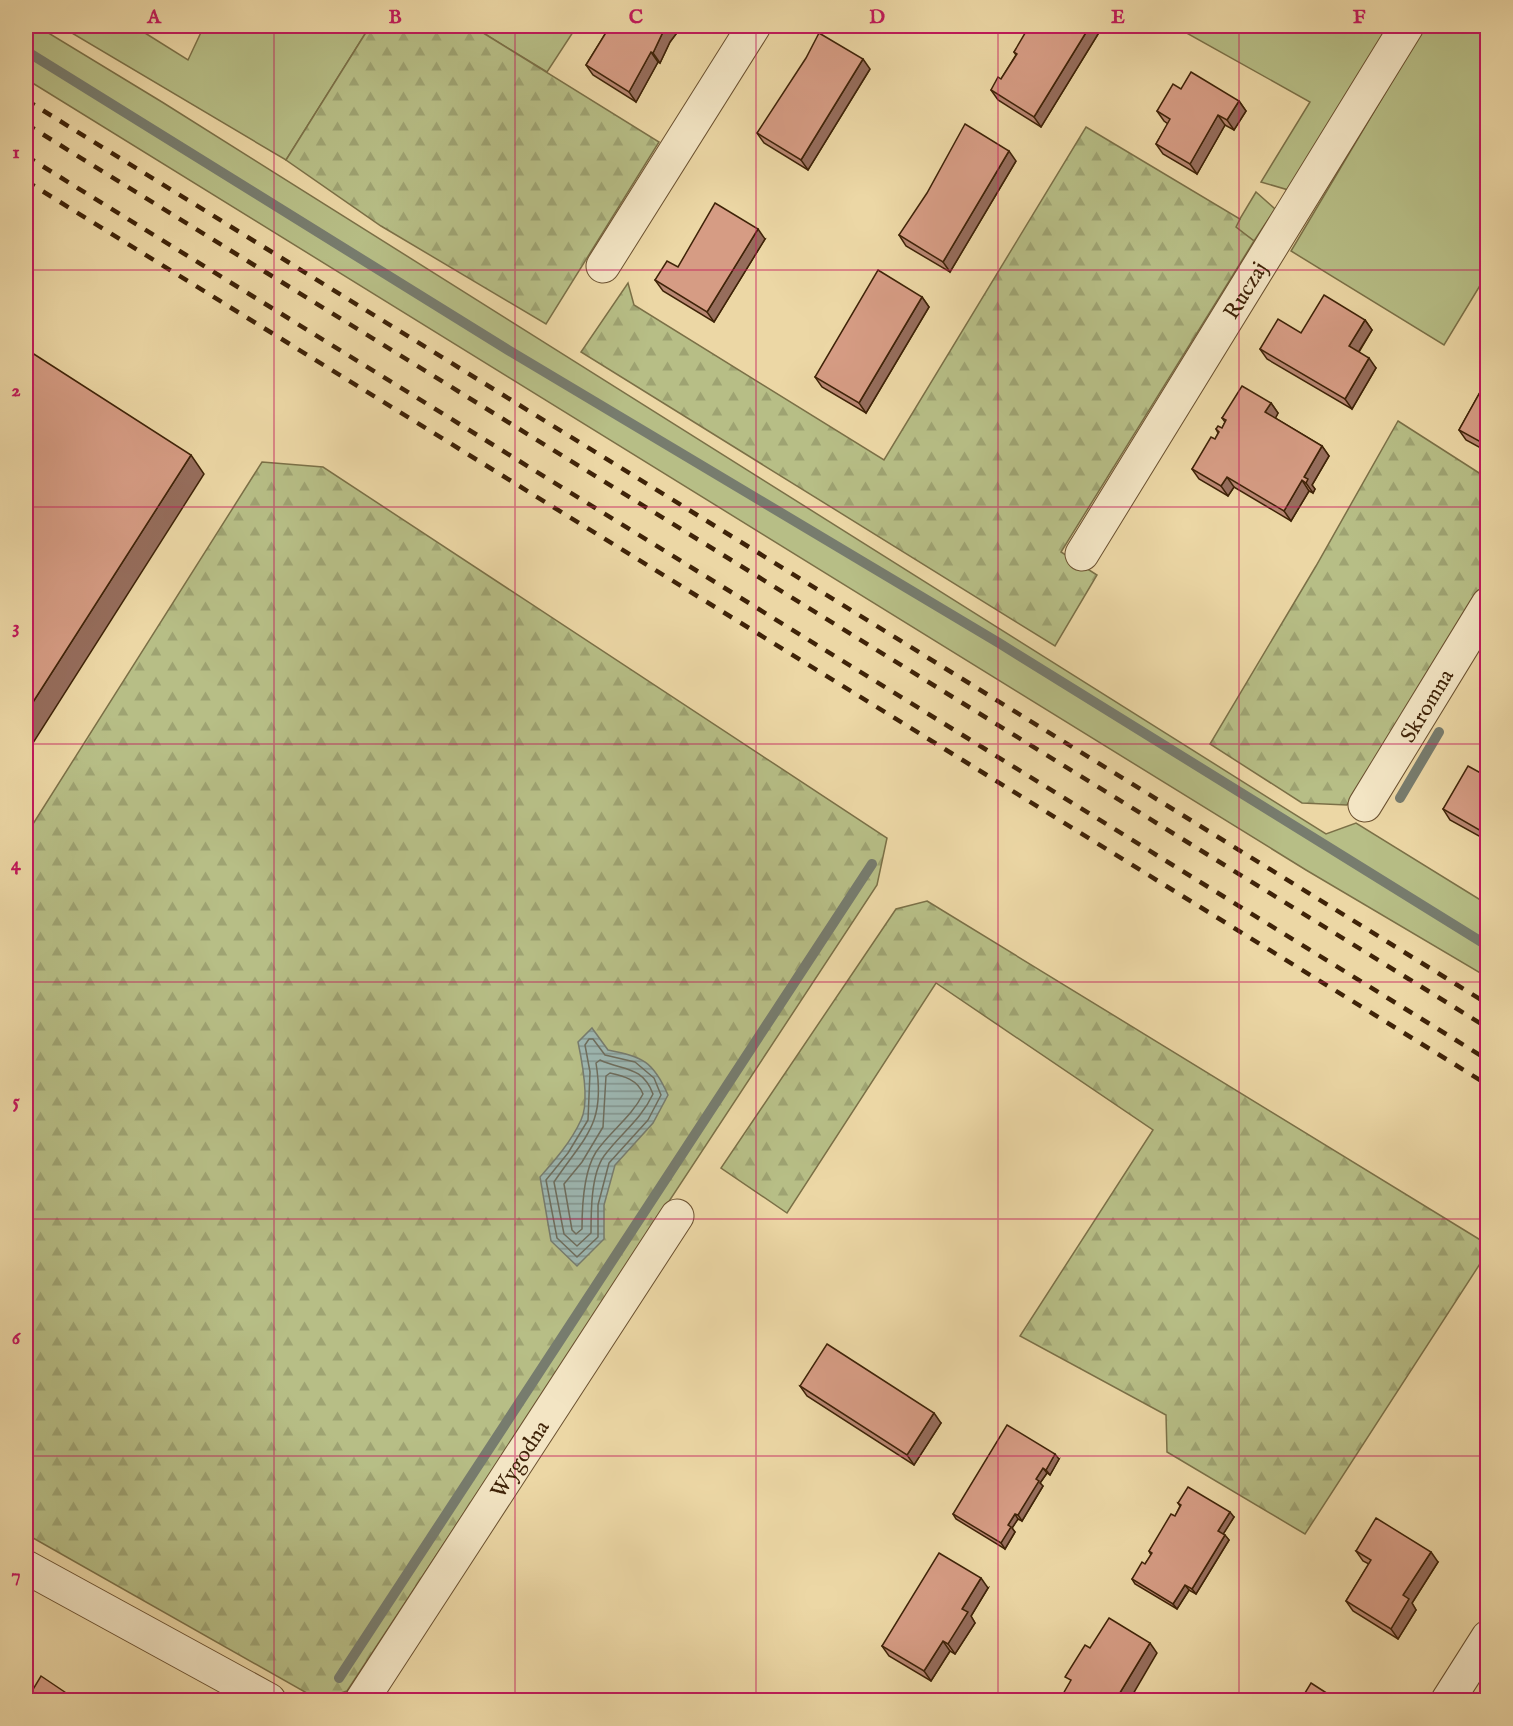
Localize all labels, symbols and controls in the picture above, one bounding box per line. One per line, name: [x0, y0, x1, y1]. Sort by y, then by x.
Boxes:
text: A: [146, 5, 162, 30]
text: B: [388, 5, 402, 30]
text: C: [629, 5, 643, 30]
text: D: [869, 5, 885, 30]
text: E: [1111, 5, 1125, 30]
text: F: [1353, 5, 1366, 30]
text: 1: [12, 140, 20, 165]
street label: Ruczaj: [1218, 257, 1274, 325]
text: 2: [11, 378, 21, 403]
text: 3: [12, 615, 20, 640]
street label: Skromna: [1395, 664, 1461, 748]
text: 4: [11, 852, 22, 877]
text: 5: [12, 1089, 20, 1114]
text: 6: [12, 1326, 22, 1351]
street label: Wygodna: [485, 1415, 557, 1504]
text: 7: [11, 1563, 21, 1588]

